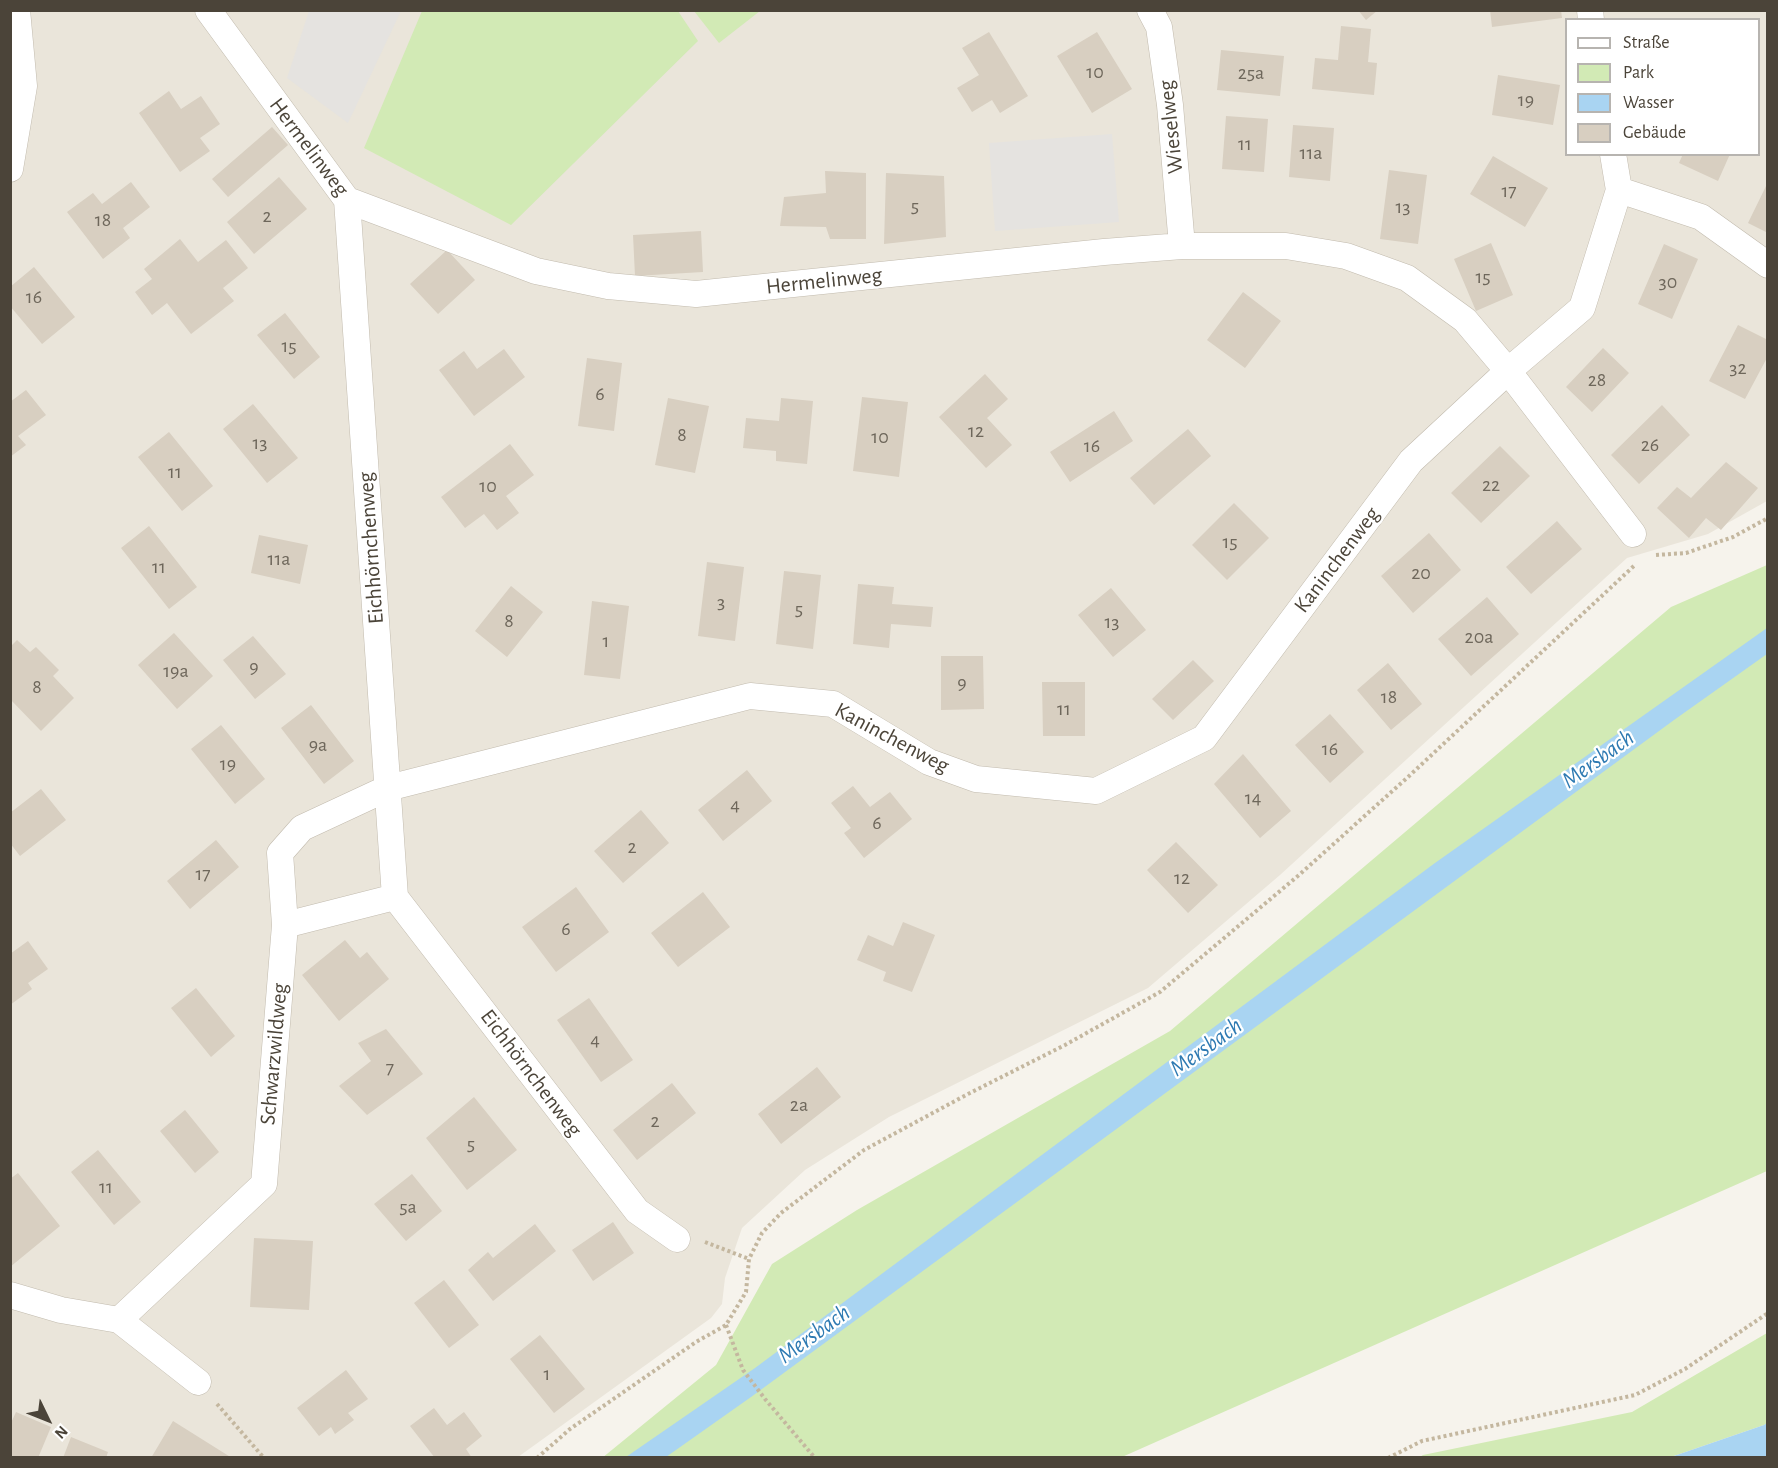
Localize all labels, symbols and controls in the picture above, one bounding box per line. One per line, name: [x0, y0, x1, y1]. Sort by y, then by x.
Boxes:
legend: [1565, 18, 1760, 156]
text: Straße: [1623, 34, 1669, 52]
house number: 10: [1086, 60, 1104, 84]
house number: 25a: [1238, 61, 1264, 85]
text: Park: [1623, 64, 1654, 82]
street label: Wieselweg: [1153, 79, 1189, 175]
house number: 19: [1518, 88, 1534, 112]
street label: Hermelinweg: [263, 93, 355, 201]
text: Wasser: [1623, 94, 1674, 112]
text: Gebäude: [1623, 124, 1686, 142]
house number: 11: [1238, 132, 1252, 156]
house number: 11a: [1300, 141, 1322, 165]
house number: 17: [1501, 179, 1517, 203]
house number: 5: [911, 194, 919, 218]
house number: 13: [1395, 195, 1411, 219]
house number: 2: [262, 204, 272, 228]
house number: 18: [95, 208, 111, 232]
street label: Hermelinweg: [765, 262, 883, 300]
house number: 15: [1475, 265, 1491, 289]
house number: 30: [1659, 270, 1677, 294]
house number: 16: [26, 285, 42, 309]
house number: 15: [281, 334, 297, 358]
house number: 32: [1729, 356, 1747, 380]
house number: 28: [1588, 368, 1606, 392]
house number: 6: [595, 382, 605, 406]
house number: 12: [968, 419, 984, 443]
house number: 8: [677, 423, 687, 447]
house number: 10: [871, 425, 889, 449]
house number: 13: [252, 431, 268, 455]
house number: 26: [1641, 433, 1659, 457]
house number: 16: [1084, 434, 1100, 458]
house number: 11: [168, 460, 182, 484]
street label: Eichhörnchenweg: [353, 471, 389, 625]
house number: 22: [1482, 473, 1500, 497]
house number: 10: [479, 474, 497, 498]
street label: Kaninchenweg: [1289, 502, 1385, 618]
house number: 15: [1222, 530, 1238, 554]
house number: 11a: [268, 547, 290, 571]
house number: 11: [152, 555, 166, 579]
house number: 20: [1411, 561, 1431, 585]
house number: 3: [717, 590, 725, 614]
house number: 5: [795, 597, 803, 621]
house number: 8: [504, 609, 514, 633]
house number: 13: [1104, 610, 1120, 634]
house number: 20a: [1465, 625, 1493, 649]
house number: 1: [603, 629, 609, 653]
house number: 9: [249, 655, 259, 679]
house number: 19a: [163, 659, 189, 683]
house number: 9: [957, 671, 967, 695]
house number: 8: [32, 675, 42, 699]
house number: 18: [1381, 685, 1397, 709]
street label: Kaninchenweg: [830, 697, 954, 779]
house number: 11: [1057, 697, 1071, 721]
water label: Mersbach: [1556, 723, 1640, 795]
house number: 9a: [309, 733, 327, 757]
house number: 16: [1322, 737, 1338, 761]
house number: 19: [220, 752, 236, 776]
house number: 14: [1245, 786, 1261, 810]
house number: 4: [730, 793, 740, 817]
house number: 6: [872, 811, 882, 835]
house number: 2: [627, 835, 637, 859]
house number: 17: [195, 862, 211, 886]
house number: 12: [1174, 866, 1190, 890]
house number: 6: [561, 917, 571, 941]
street label: Schwarzwildweg: [255, 982, 293, 1126]
street label: Eichhörnchenweg: [475, 1004, 587, 1142]
water label: Mersbach: [1164, 1011, 1248, 1083]
house number: 4: [590, 1028, 600, 1052]
house number: 7: [386, 1056, 394, 1080]
house number: 2a: [790, 1093, 808, 1117]
house number: 2: [650, 1109, 660, 1133]
house number: 5: [467, 1132, 475, 1156]
house number: 11: [99, 1175, 113, 1199]
house number: 5a: [399, 1195, 417, 1219]
water label: Mersbach: [772, 1298, 856, 1370]
house number: 1: [544, 1362, 550, 1386]
north arrow: [18, 1390, 78, 1450]
text: N: [52, 1423, 71, 1442]

